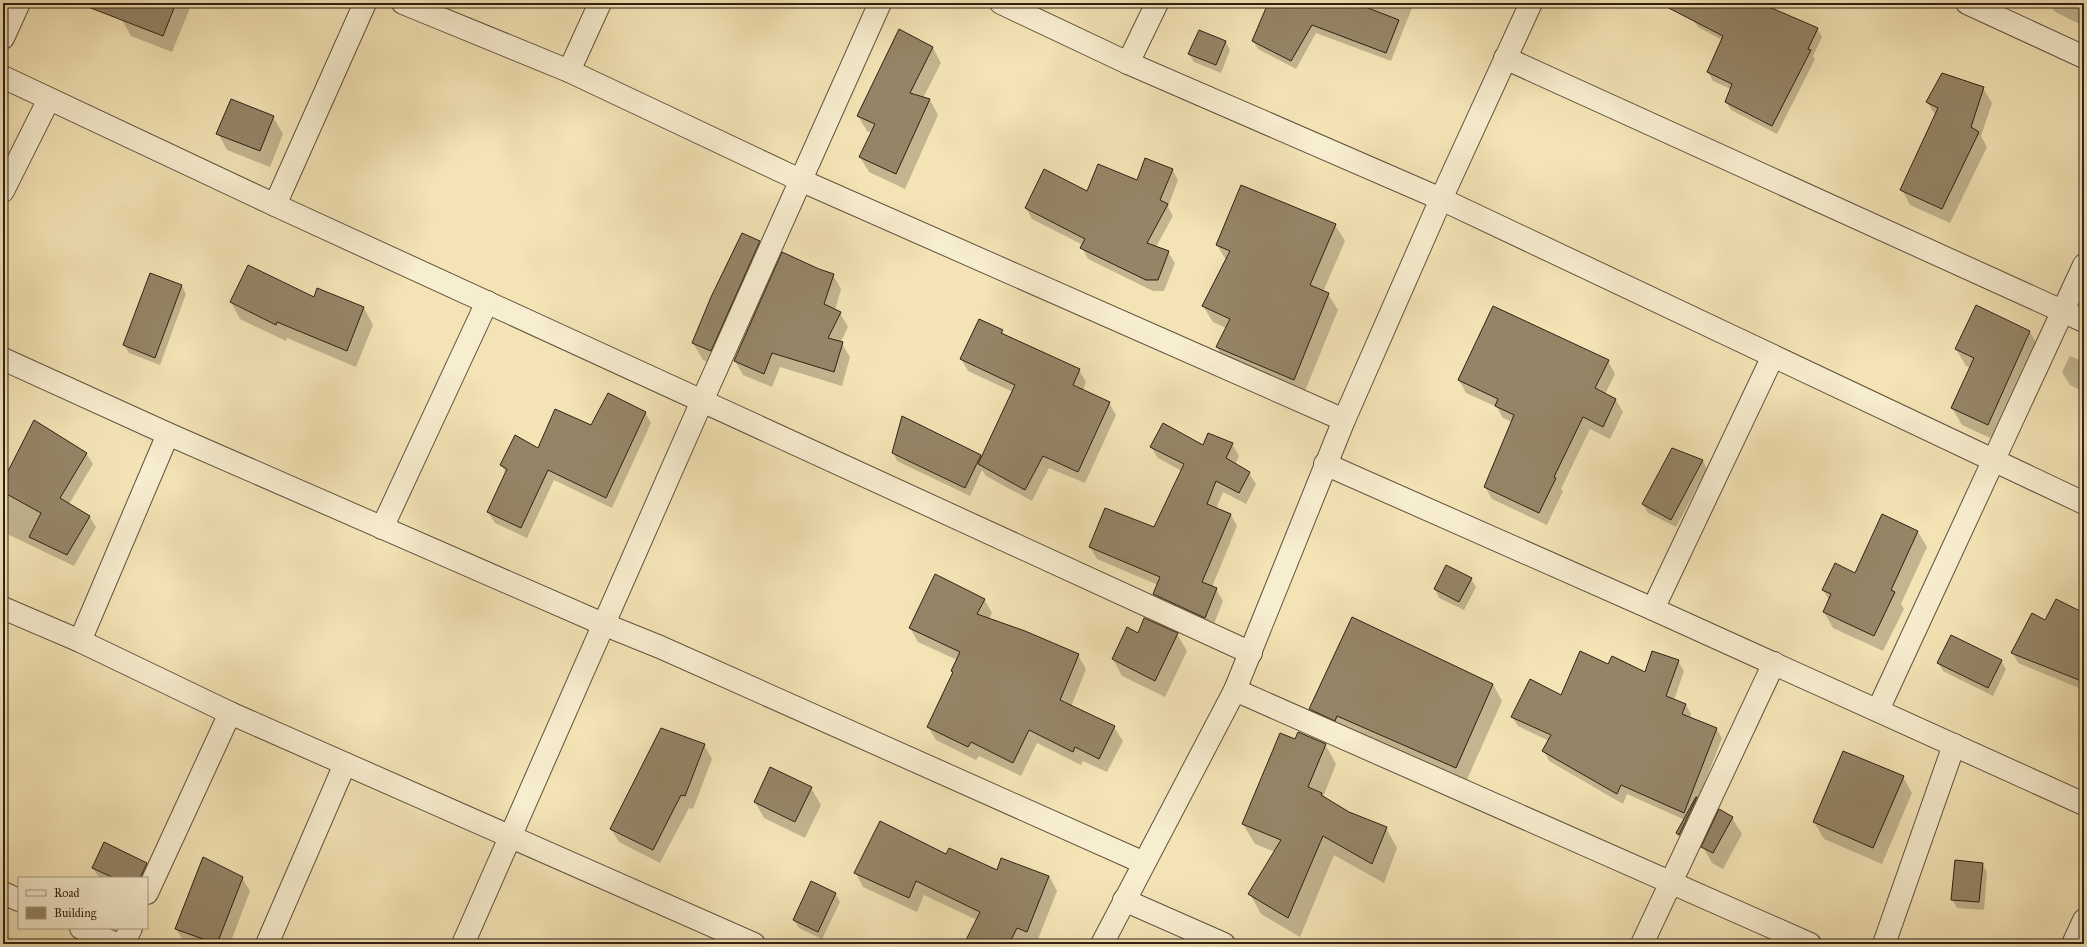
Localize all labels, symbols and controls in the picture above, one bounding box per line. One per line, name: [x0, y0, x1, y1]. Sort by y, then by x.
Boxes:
legend: [18, 877, 148, 929]
text: Road: [54, 886, 80, 900]
text: Building: [54, 906, 97, 921]

